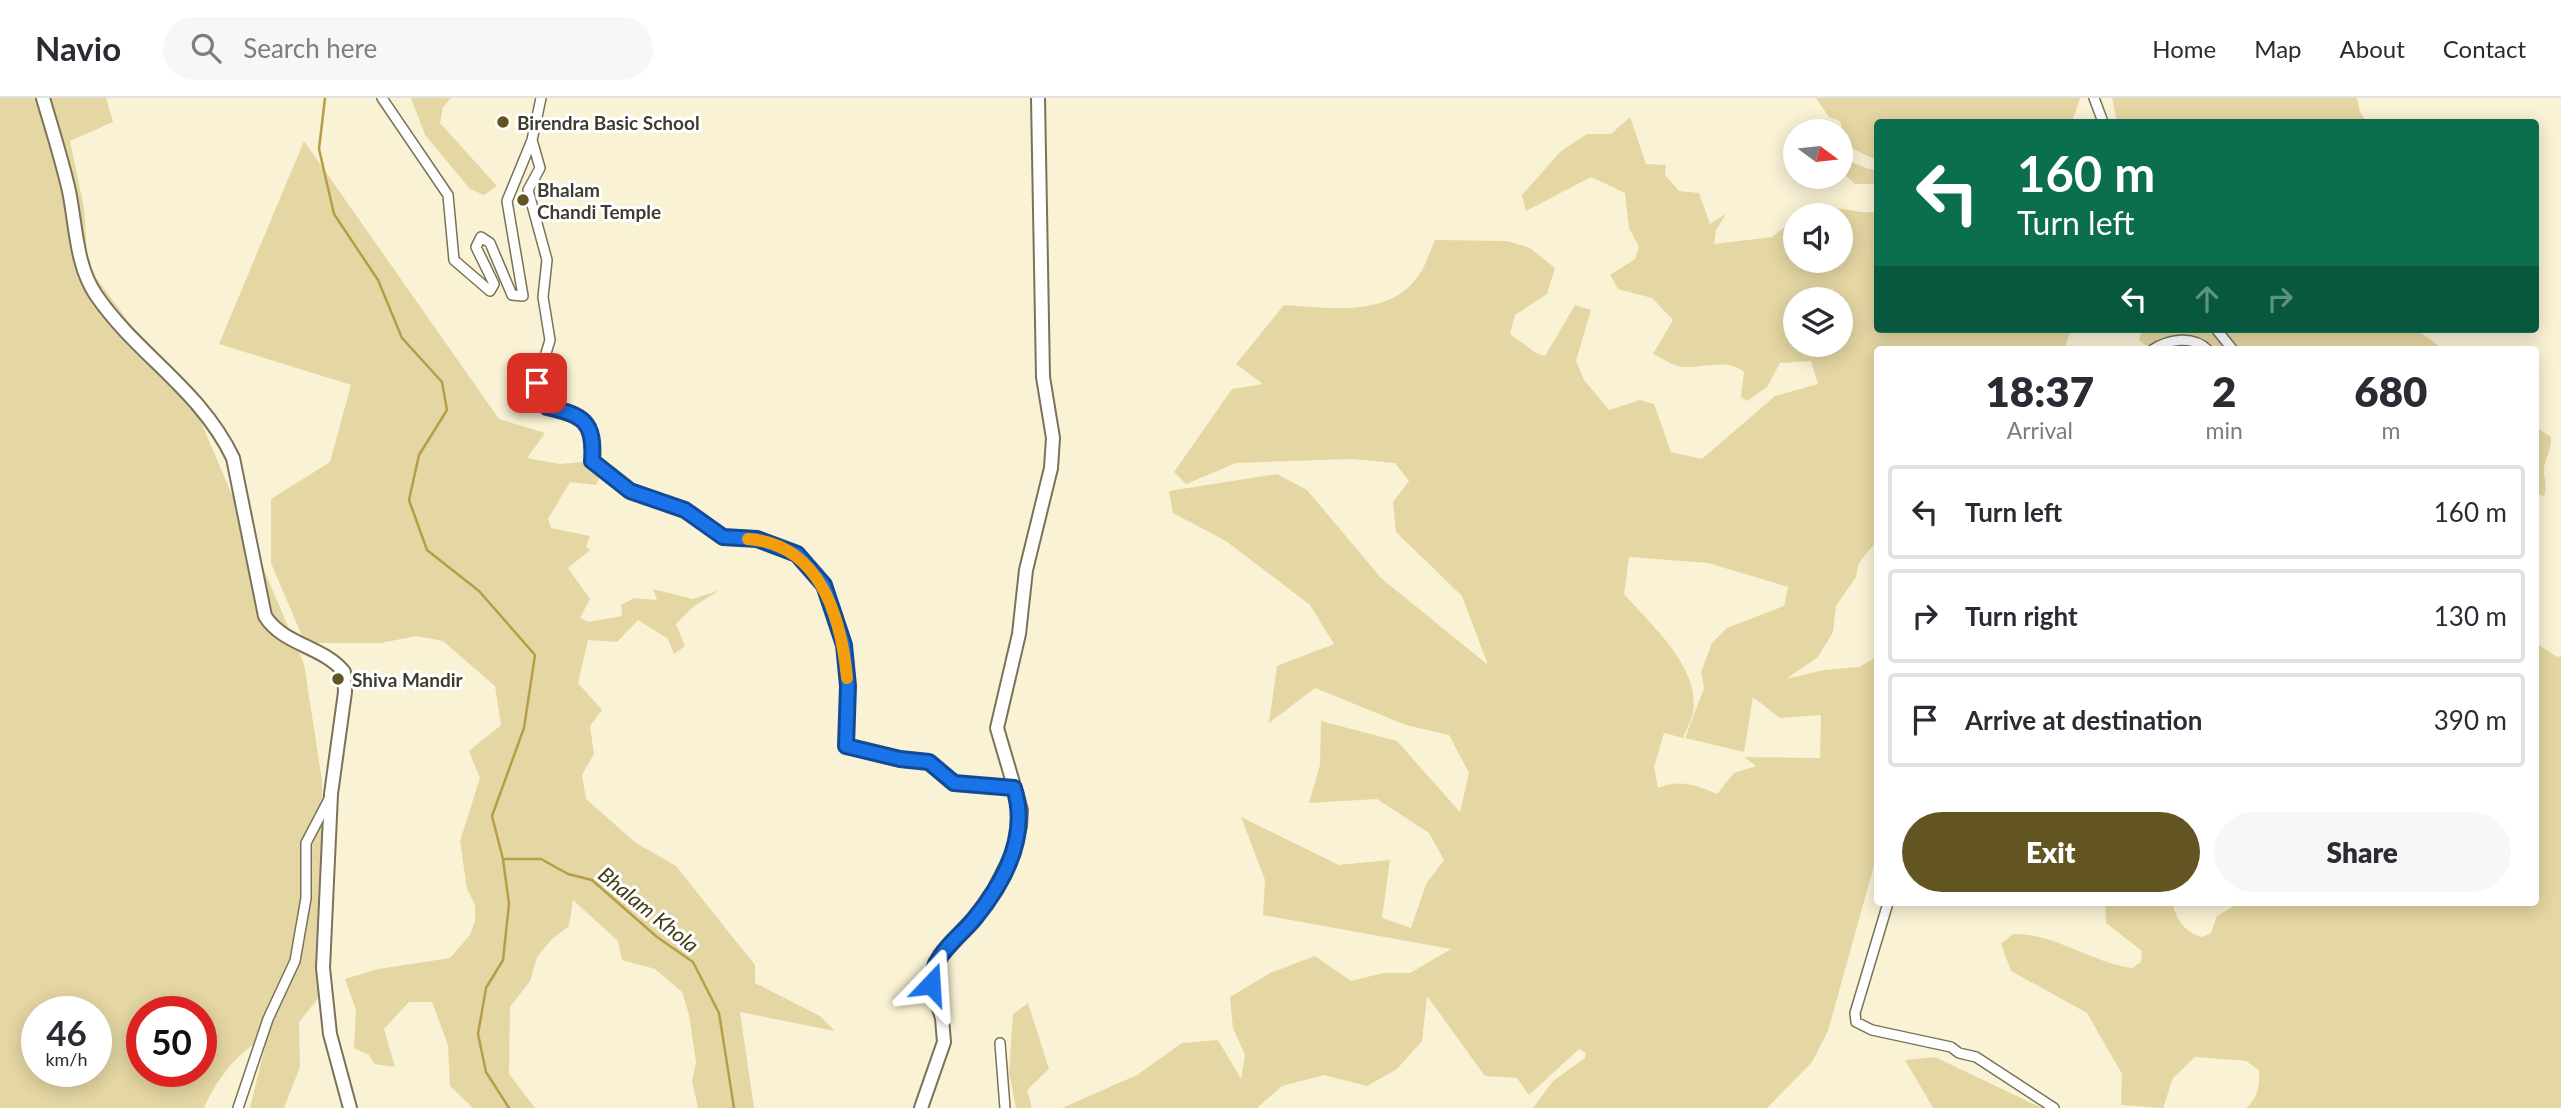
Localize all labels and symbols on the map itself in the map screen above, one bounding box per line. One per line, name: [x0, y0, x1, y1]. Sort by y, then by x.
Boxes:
place label: Birendra Basic School: [517, 111, 700, 134]
marker: Birendra Basic School: [495, 114, 511, 130]
north arrow: [1783, 119, 1853, 189]
place label: Bhalam Chandi Temple: [537, 178, 661, 223]
marker: Bhalam Chandi Temple: [515, 192, 531, 208]
pin: [507, 353, 567, 413]
place label: Shiva Mandir: [352, 668, 464, 691]
marker: Shiva Mandir: [330, 671, 346, 687]
water label: Bhalam Khola: [594, 861, 704, 957]
position arrow: [894, 947, 968, 1021]
speed limit sign: 50: [126, 996, 217, 1087]

